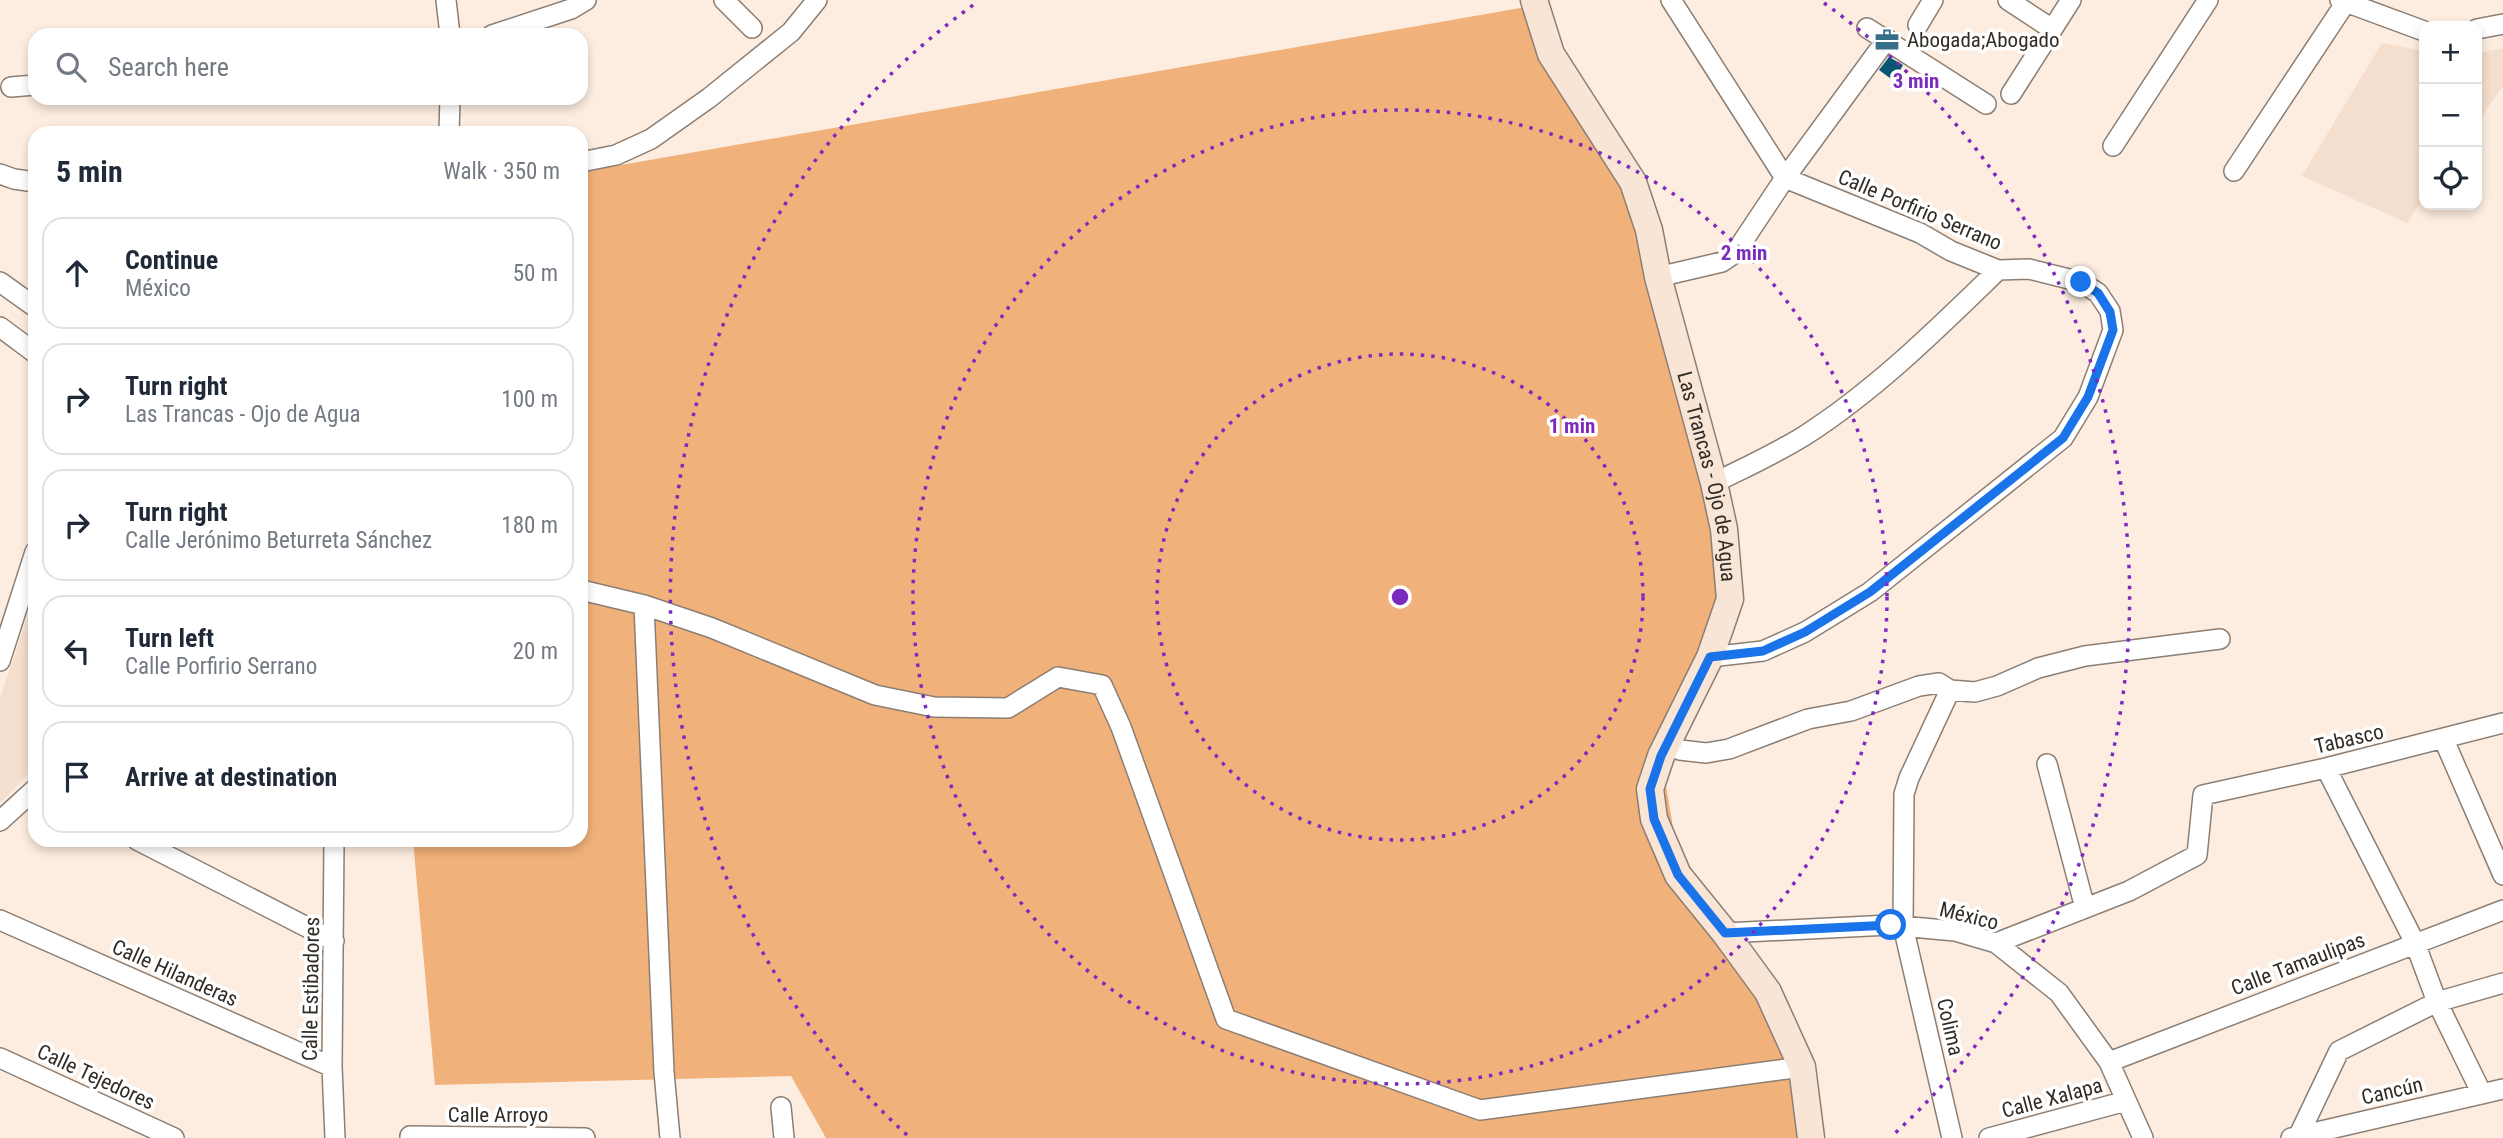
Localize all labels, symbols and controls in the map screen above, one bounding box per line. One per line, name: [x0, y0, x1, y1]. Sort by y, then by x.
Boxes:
map controls: [2419, 21, 2482, 210]
button: +: [2419, 21, 2482, 84]
office icon: Abogada;Abogado: [1873, 26, 1901, 54]
search box: [28, 28, 588, 105]
place label: Abogada;Abogado: [1907, 28, 2060, 52]
icon: search: [52, 48, 90, 86]
text: Search here: [108, 52, 229, 82]
text: 3 min: [1893, 69, 1939, 93]
button: −: [2419, 84, 2482, 147]
button: locate: [2419, 147, 2482, 210]
text: 5 min: [56, 154, 123, 189]
text: Walk · 350 m: [443, 158, 560, 185]
street label: Calle Porfirio Serrano: [1835, 165, 2005, 255]
text: 2 min: [1721, 241, 1767, 265]
text: Continue: [125, 245, 218, 275]
icon: ahead: [58, 254, 96, 292]
text: 50 m: [513, 260, 558, 287]
route end: [2065, 266, 2096, 297]
text: México: [125, 275, 191, 302]
street label: Las Trancas - Ojo de Agua: [1672, 369, 1740, 583]
text: Turn right: [125, 371, 227, 401]
icon: right: [58, 380, 96, 418]
text: 100 m: [501, 386, 558, 413]
text: Las Trancas - Ojo de Agua: [125, 401, 361, 428]
text: 1 min: [1549, 414, 1595, 438]
text: Turn right: [125, 497, 227, 527]
icon: right: [58, 506, 96, 544]
text: 180 m: [501, 512, 558, 539]
text: Calle Jerónimo Beturreta Sánchez: [125, 527, 432, 554]
centre of rings: [1388, 585, 1412, 609]
text: Turn left: [125, 623, 214, 653]
icon: left: [58, 632, 96, 670]
text: 20 m: [513, 638, 558, 665]
text: Calle Porfirio Serrano: [125, 653, 317, 680]
street label: Tabasco: [2312, 719, 2386, 759]
icon: arrive: [58, 758, 96, 796]
text: Arrive at destination: [125, 762, 337, 792]
street label: México: [1937, 897, 2001, 935]
route start: [1875, 909, 1906, 940]
street label: Calle Estibadores: [298, 917, 324, 1061]
street label: Calle Tamaulipas: [2228, 927, 2368, 1001]
street label: Calle Hilanderas: [108, 935, 242, 1011]
street label: Colima: [1932, 996, 1968, 1058]
street label: Calle Tejedores: [33, 1039, 159, 1115]
street label: Cancún: [2359, 1072, 2425, 1110]
street label: Calle Xalapa: [1999, 1073, 2105, 1123]
street label: Calle Arroyo: [448, 1103, 548, 1127]

